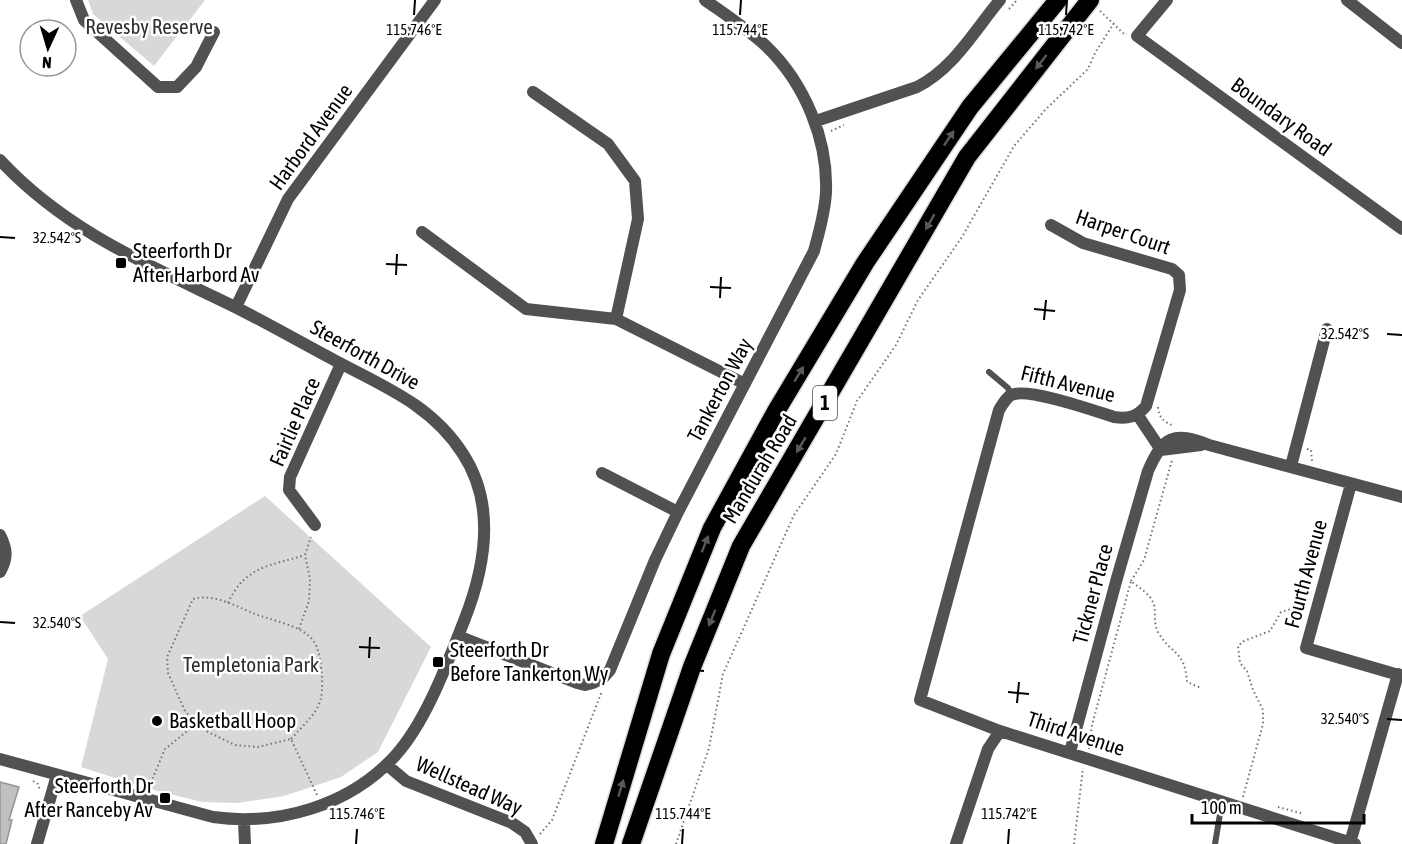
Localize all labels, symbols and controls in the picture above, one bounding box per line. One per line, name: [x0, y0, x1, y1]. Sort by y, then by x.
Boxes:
park label: Revesby Reserve: [85, 14, 213, 38]
north arrow: [18, 18, 78, 78]
text: 115.746°E: [386, 21, 442, 38]
text: 115.744°E: [712, 21, 768, 38]
text: 115.742°E: [1038, 21, 1094, 38]
text: N: [42, 54, 52, 72]
one-way arrow: [1034, 54, 1047, 70]
street label: Boundary Road: [1227, 72, 1336, 160]
street label: Harbord Avenue: [264, 79, 357, 194]
one-way arrow: [943, 131, 955, 147]
street label: Harper Court: [1073, 204, 1174, 258]
one-way arrow: [924, 214, 935, 230]
text: 32.542°S: [33, 229, 81, 246]
place label: Steerforth Dr After Harbord Av: [133, 238, 260, 286]
marker: Steerforth Dr After Harbord Av: [114, 256, 128, 270]
street label: Steerforth Drive: [307, 314, 424, 394]
text: 32.542°S: [1321, 325, 1369, 342]
street label: Tankerton Way: [682, 333, 757, 445]
street label: Fifth Avenue: [1019, 360, 1118, 406]
one-way arrow: [793, 366, 804, 382]
street label: Fairlie Place: [264, 374, 324, 470]
road number: 1: [813, 386, 837, 420]
street label: Mandurah Road: [717, 410, 801, 527]
one-way arrow: [796, 437, 806, 454]
street label: Fourth Avenue: [1279, 517, 1331, 631]
one-way arrow: [700, 535, 710, 553]
street label: Tickner Place: [1067, 541, 1117, 646]
one-way arrow: [707, 609, 716, 627]
text: 32.540°S: [33, 614, 81, 631]
place label: Steerforth Dr Before Tankerton Wy: [450, 637, 609, 685]
park label: Templetonia Park: [183, 652, 319, 676]
marker: Steerforth Dr Before Tankerton Wy: [431, 655, 445, 669]
street label: Third Avenue: [1025, 706, 1128, 760]
place label: Basketball Hoop: [169, 708, 296, 732]
text: 32.540°S: [1321, 710, 1369, 727]
marker: Basketball Hoop: [150, 714, 164, 728]
street label: Wellstead Way: [413, 751, 527, 819]
place label: Steerforth Dr After Ranceby Av: [25, 773, 154, 821]
one-way arrow: [617, 779, 626, 797]
scale bar: [1192, 787, 1364, 825]
marker: Steerforth Dr After Ranceby Av: [158, 791, 172, 805]
text: 100 m: [1201, 797, 1242, 818]
text: 115.746°E: [329, 805, 385, 822]
text: 115.744°E: [655, 805, 711, 822]
text: 115.742°E: [981, 805, 1037, 822]

